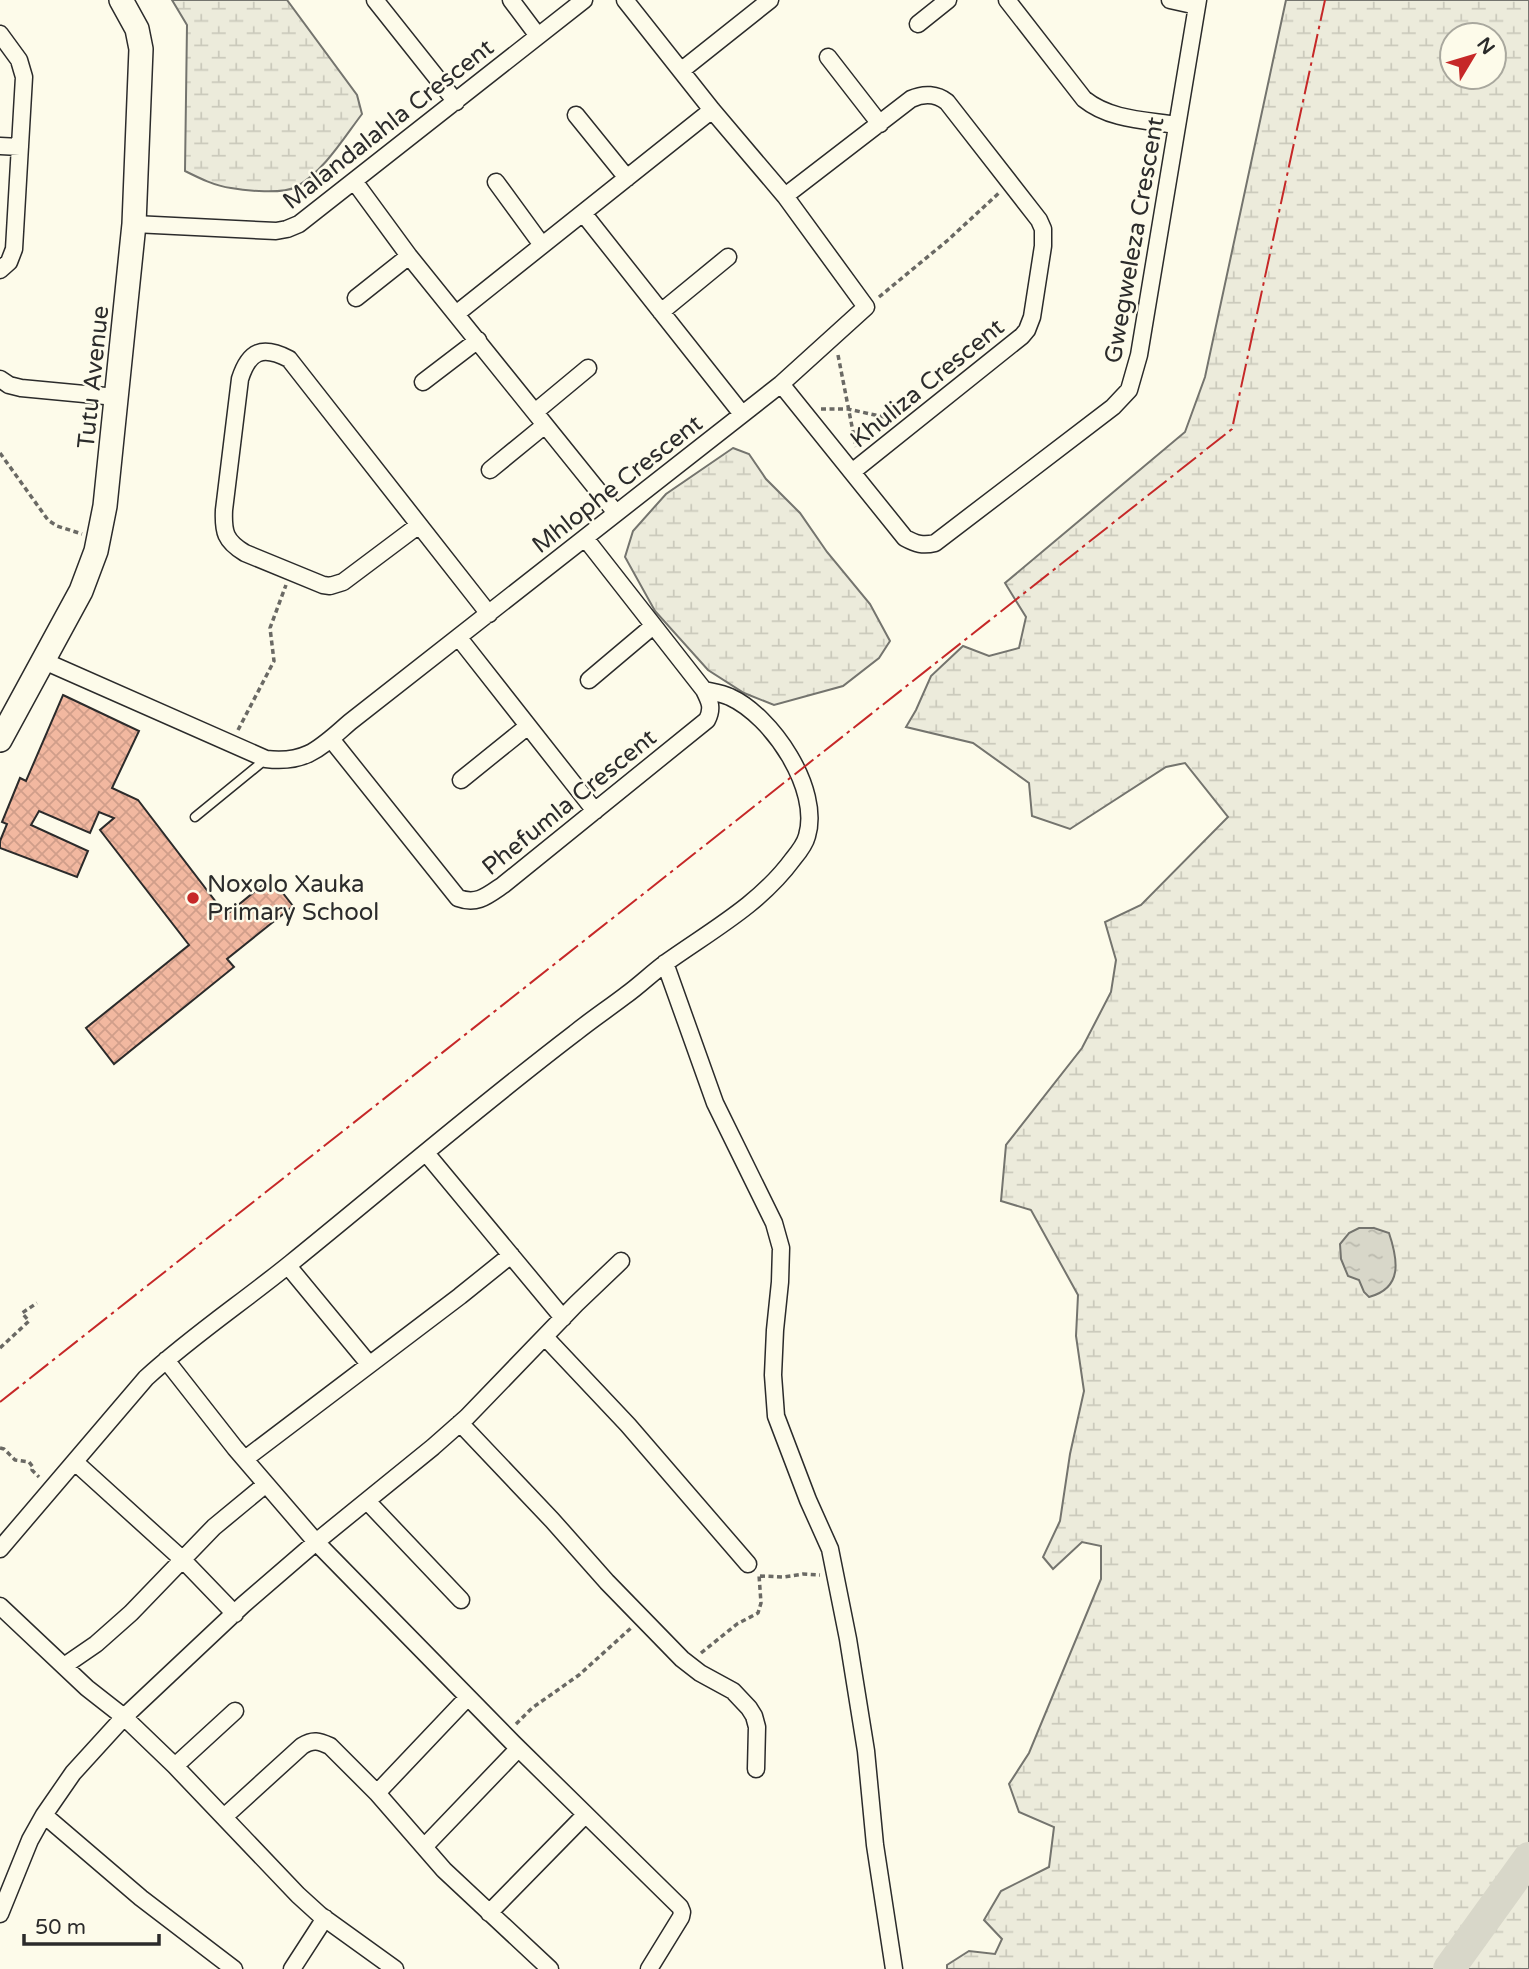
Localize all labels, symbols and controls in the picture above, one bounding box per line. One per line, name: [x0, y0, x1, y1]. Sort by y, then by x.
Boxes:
north arrow: [1438, 21, 1508, 91]
street label: Malandalahla Crescent: [277, 33, 499, 216]
text: N: [1472, 33, 1499, 59]
street label: Gwegweleza Crescent: [1099, 115, 1170, 366]
street label: Tutu Avenue: [72, 304, 115, 450]
street label: Khuliza Crescent: [845, 313, 1010, 454]
street label: Mhlophe Crescent: [526, 409, 708, 560]
street label: Phefumla Crescent: [476, 723, 662, 882]
place label: Noxolo Xauka Primary School: [207, 870, 379, 927]
marker: Noxolo Xauka Primary School: [185, 890, 201, 906]
scale bar: [24, 1902, 159, 1946]
text: 50 m: [35, 1915, 86, 1940]

